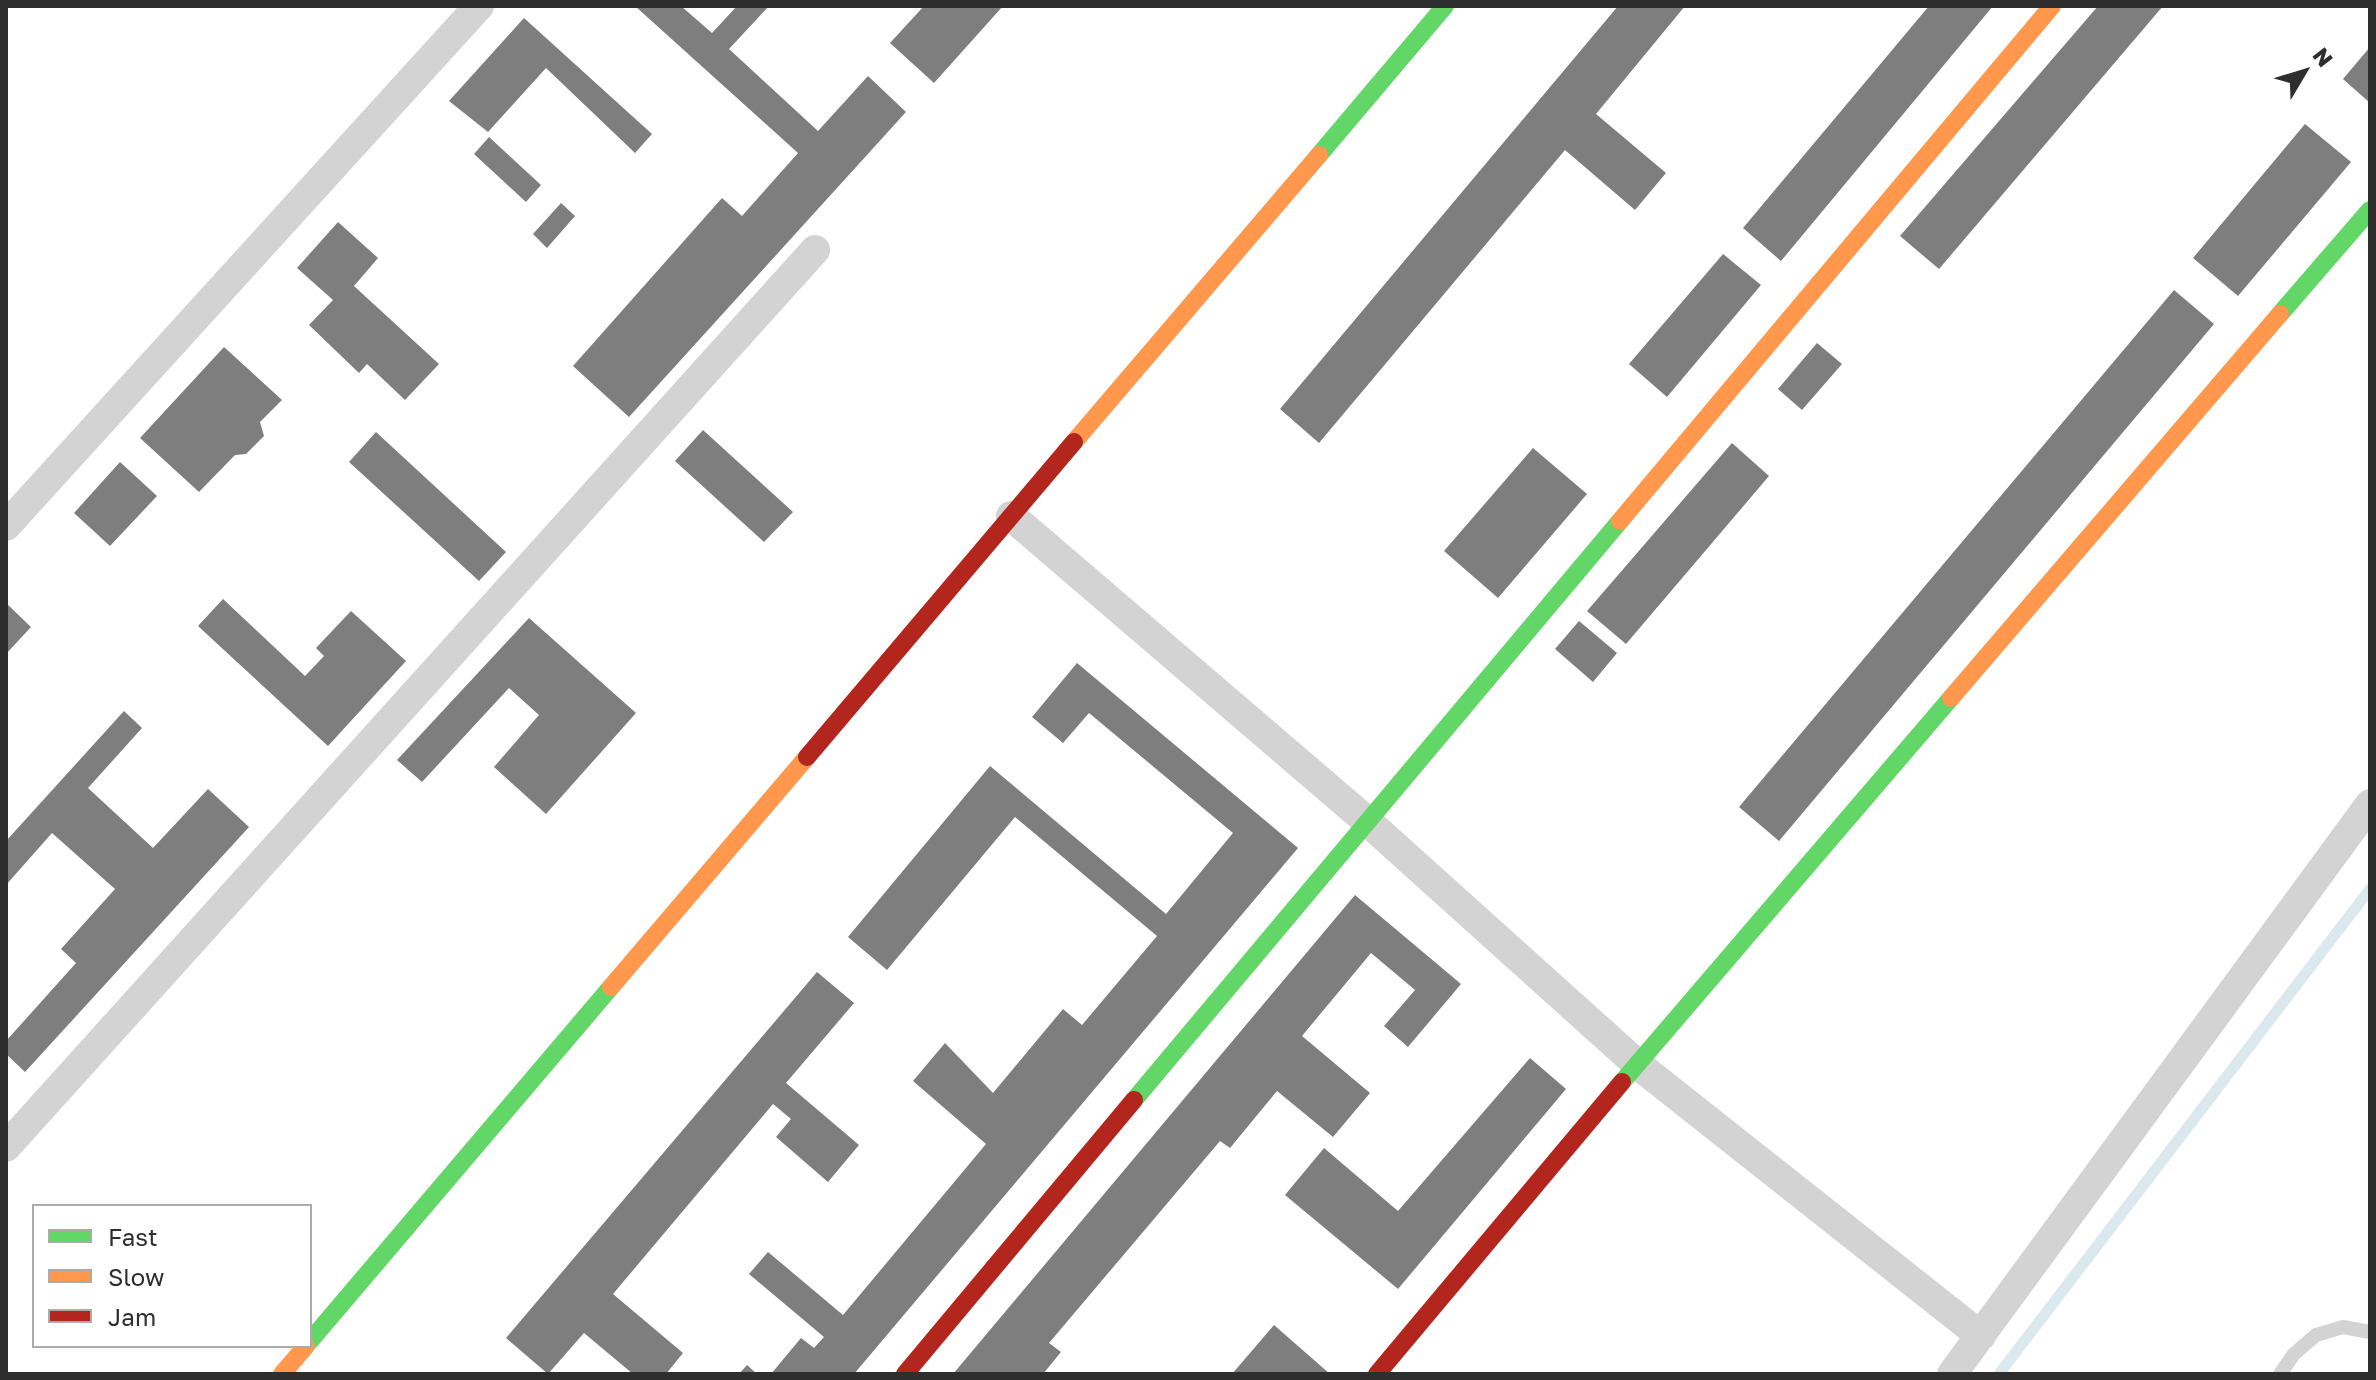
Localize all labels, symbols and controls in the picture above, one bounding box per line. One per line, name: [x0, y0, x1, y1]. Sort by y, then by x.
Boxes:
north arrow: [2264, 32, 2344, 112]
text: N: [2308, 42, 2339, 72]
legend: [32, 1204, 312, 1348]
text: Fast: [108, 1222, 158, 1251]
text: Slow: [108, 1262, 164, 1291]
text: Jam: [108, 1302, 156, 1331]

